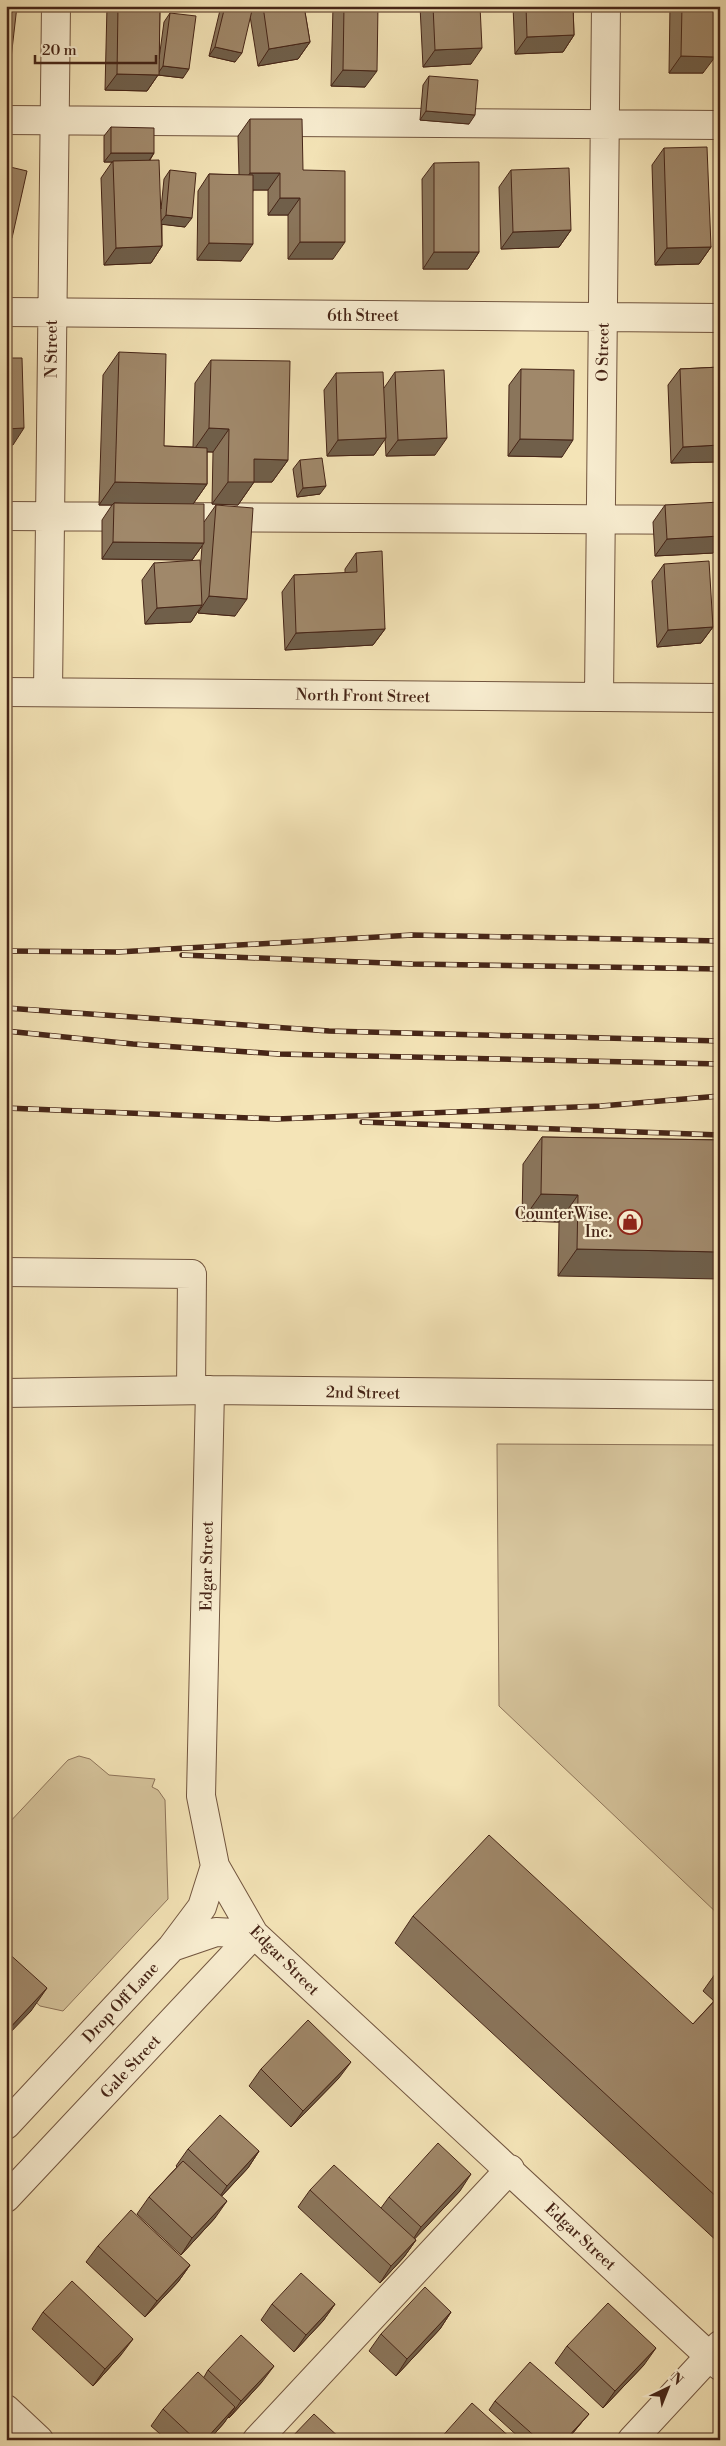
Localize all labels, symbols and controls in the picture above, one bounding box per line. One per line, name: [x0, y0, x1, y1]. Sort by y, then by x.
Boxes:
scale bar: [35, 32, 156, 64]
text: 20 m: [42, 41, 77, 60]
street label: 6th Street: [327, 306, 399, 326]
street label: N Street: [42, 319, 62, 378]
street label: O Street: [592, 322, 614, 382]
street label: North Front Street: [295, 685, 431, 707]
place label: CounterWise, Inc.: [515, 1204, 612, 1242]
shop icon: CounterWise, Inc.: [617, 1209, 643, 1235]
street label: 2nd Street: [326, 1382, 401, 1404]
street label: Edgar Street: [196, 1520, 218, 1611]
street label: Edgar Street: [245, 1922, 323, 2000]
street label: Drop Off Lane: [78, 1958, 163, 2047]
street label: Gale Street: [96, 2031, 165, 2103]
street label: Edgar Street: [541, 2199, 620, 2275]
north arrow: [644, 2364, 694, 2414]
text: N: [666, 2369, 686, 2390]

